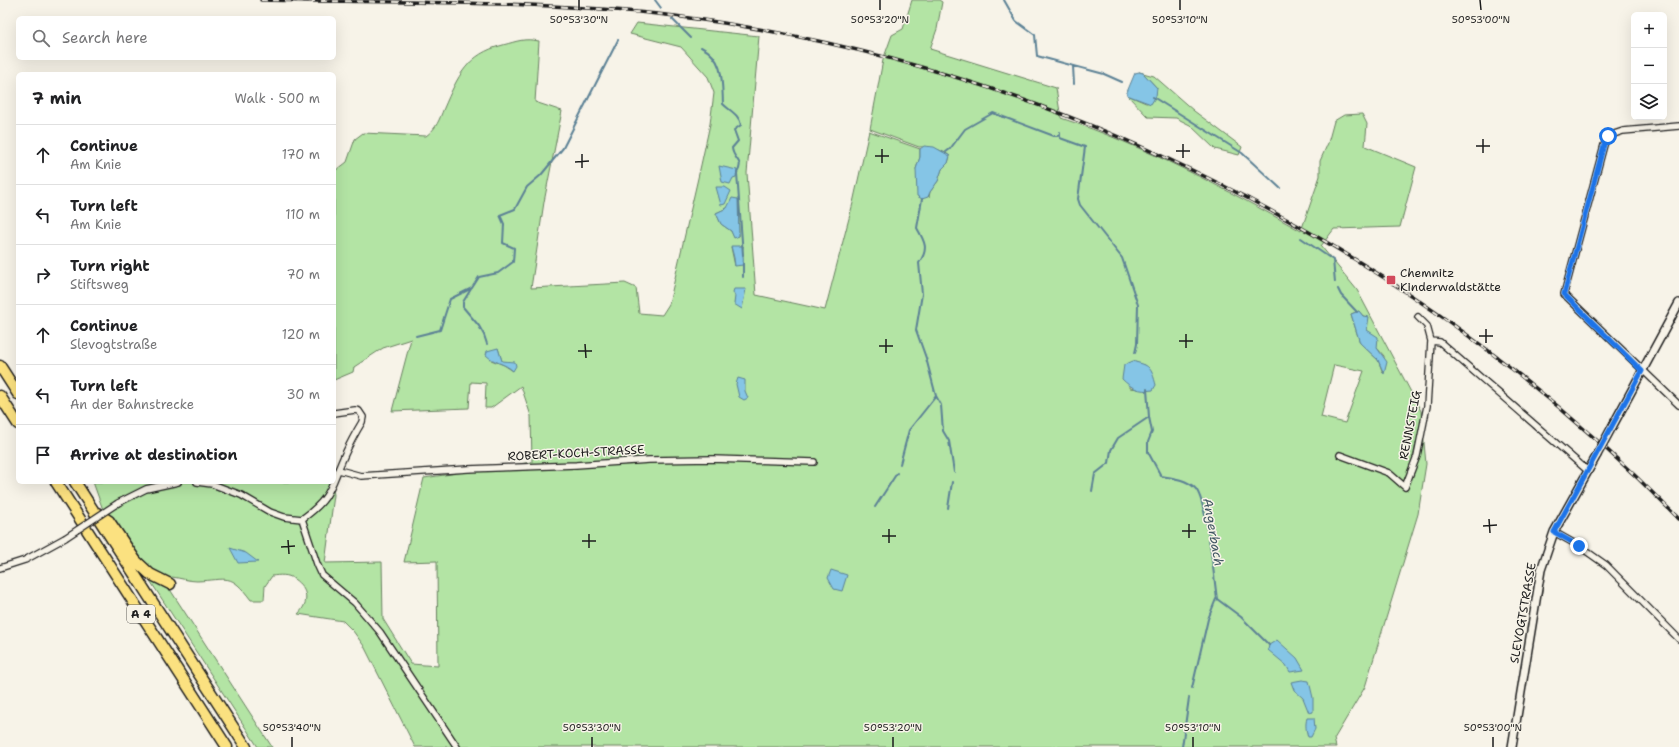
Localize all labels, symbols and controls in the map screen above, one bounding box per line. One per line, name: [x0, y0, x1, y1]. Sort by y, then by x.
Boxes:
map controls: [1631, 12, 1667, 120]
button: +: [1631, 12, 1667, 48]
text: 50°53'30"N: [550, 13, 608, 26]
text: 50°53'20"N: [851, 13, 909, 26]
text: 50°53'10"N: [1152, 13, 1208, 26]
text: 50°53'00"N: [1452, 13, 1510, 26]
search box: [16, 16, 336, 60]
icon: search: [30, 27, 52, 49]
text: Search here: [62, 28, 148, 48]
button: −: [1631, 48, 1667, 84]
button: layers: [1631, 84, 1667, 120]
text: 7 min: [32, 87, 82, 109]
text: Walk · 500 m: [234, 90, 320, 107]
route start: [1599, 127, 1617, 145]
text: Continue: [70, 136, 138, 156]
icon: ahead: [32, 144, 54, 166]
text: 170 m: [282, 146, 320, 163]
text: Am Knie: [70, 156, 122, 173]
text: Turn left: [70, 196, 138, 216]
icon: left: [32, 204, 54, 226]
text: 110 m: [285, 206, 320, 223]
text: Am Knie: [70, 216, 122, 233]
text: Turn right: [70, 256, 150, 276]
icon: right: [32, 264, 54, 286]
place label: Chemnitz Kinderwaldstätte: [1400, 265, 1501, 295]
text: 70 m: [286, 266, 320, 283]
marker: Chemnitz Kinderwaldstätte: [1385, 274, 1397, 286]
text: Stiftsweg: [70, 276, 129, 293]
text: Continue: [70, 316, 138, 336]
icon: ahead: [32, 324, 54, 346]
text: 120 m: [282, 326, 320, 343]
text: Slevogtstraße: [70, 336, 157, 353]
text: Turn left: [70, 376, 138, 396]
icon: left: [32, 384, 54, 406]
text: 30 m: [286, 386, 320, 403]
street label: RENNSTEIG: [1395, 389, 1425, 461]
text: An der Bahnstrecke: [70, 396, 194, 413]
street label: ROBERT-KOCH-STRASSE: [507, 441, 645, 465]
icon: arrive: [32, 444, 54, 466]
text: Arrive at destination: [70, 445, 238, 465]
water label: Angerbach: [1199, 497, 1228, 567]
route end: [1570, 537, 1588, 555]
street label: SLEVOGTSTRASSE: [1506, 561, 1540, 665]
road number: A 4: [127, 605, 155, 623]
text: 50°53'40"N: [263, 721, 321, 734]
text: 50°53'30"N: [563, 721, 621, 734]
text: 50°53'20"N: [864, 721, 922, 734]
text: 50°53'10"N: [1165, 721, 1221, 734]
text: 50°53'00"N: [1464, 721, 1522, 734]

